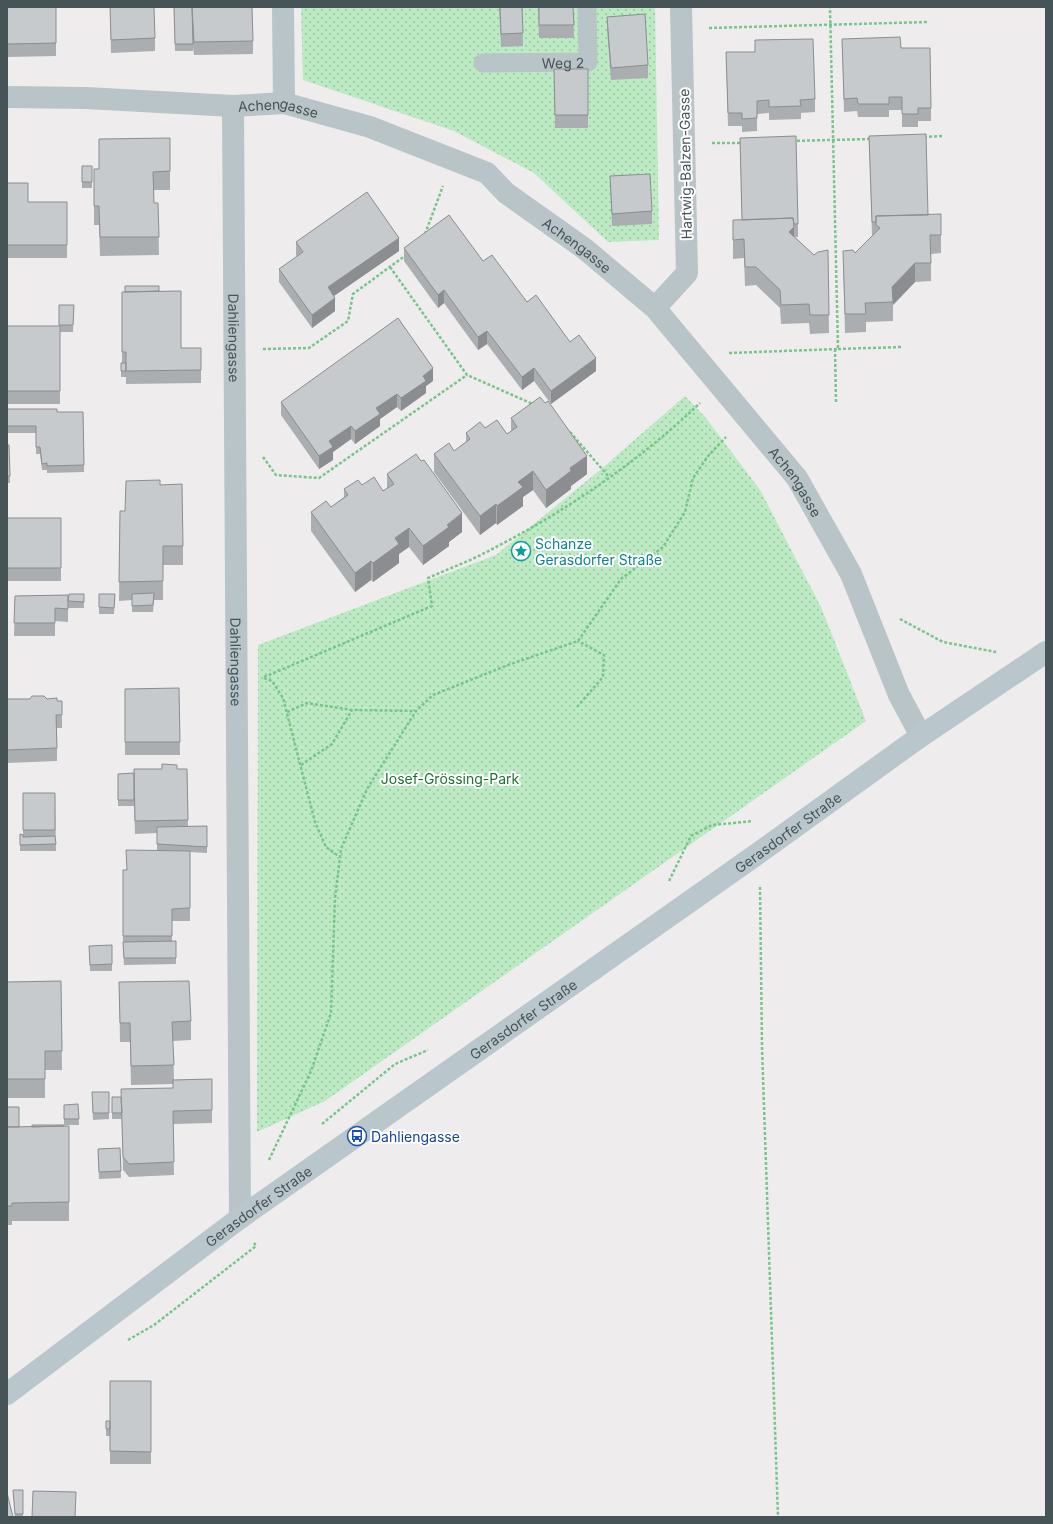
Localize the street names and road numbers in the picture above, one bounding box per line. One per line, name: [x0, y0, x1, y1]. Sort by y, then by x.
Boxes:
street label: Weg 2: [542, 54, 584, 71]
street label: Hartwig-Balzen-Gasse: [675, 89, 695, 239]
street label: Achengasse: [237, 94, 321, 121]
street label: Achengasse: [540, 213, 615, 276]
street label: Dahliengasse: [226, 293, 243, 383]
street label: Achengasse: [766, 443, 826, 520]
street label: Dahliengasse: [228, 617, 245, 707]
street label: Gerasdorfer Straße: [731, 788, 844, 876]
street label: Gerasdorfer Straße: [466, 975, 580, 1062]
street label: Gerasdorfer Straße: [202, 1162, 315, 1250]

